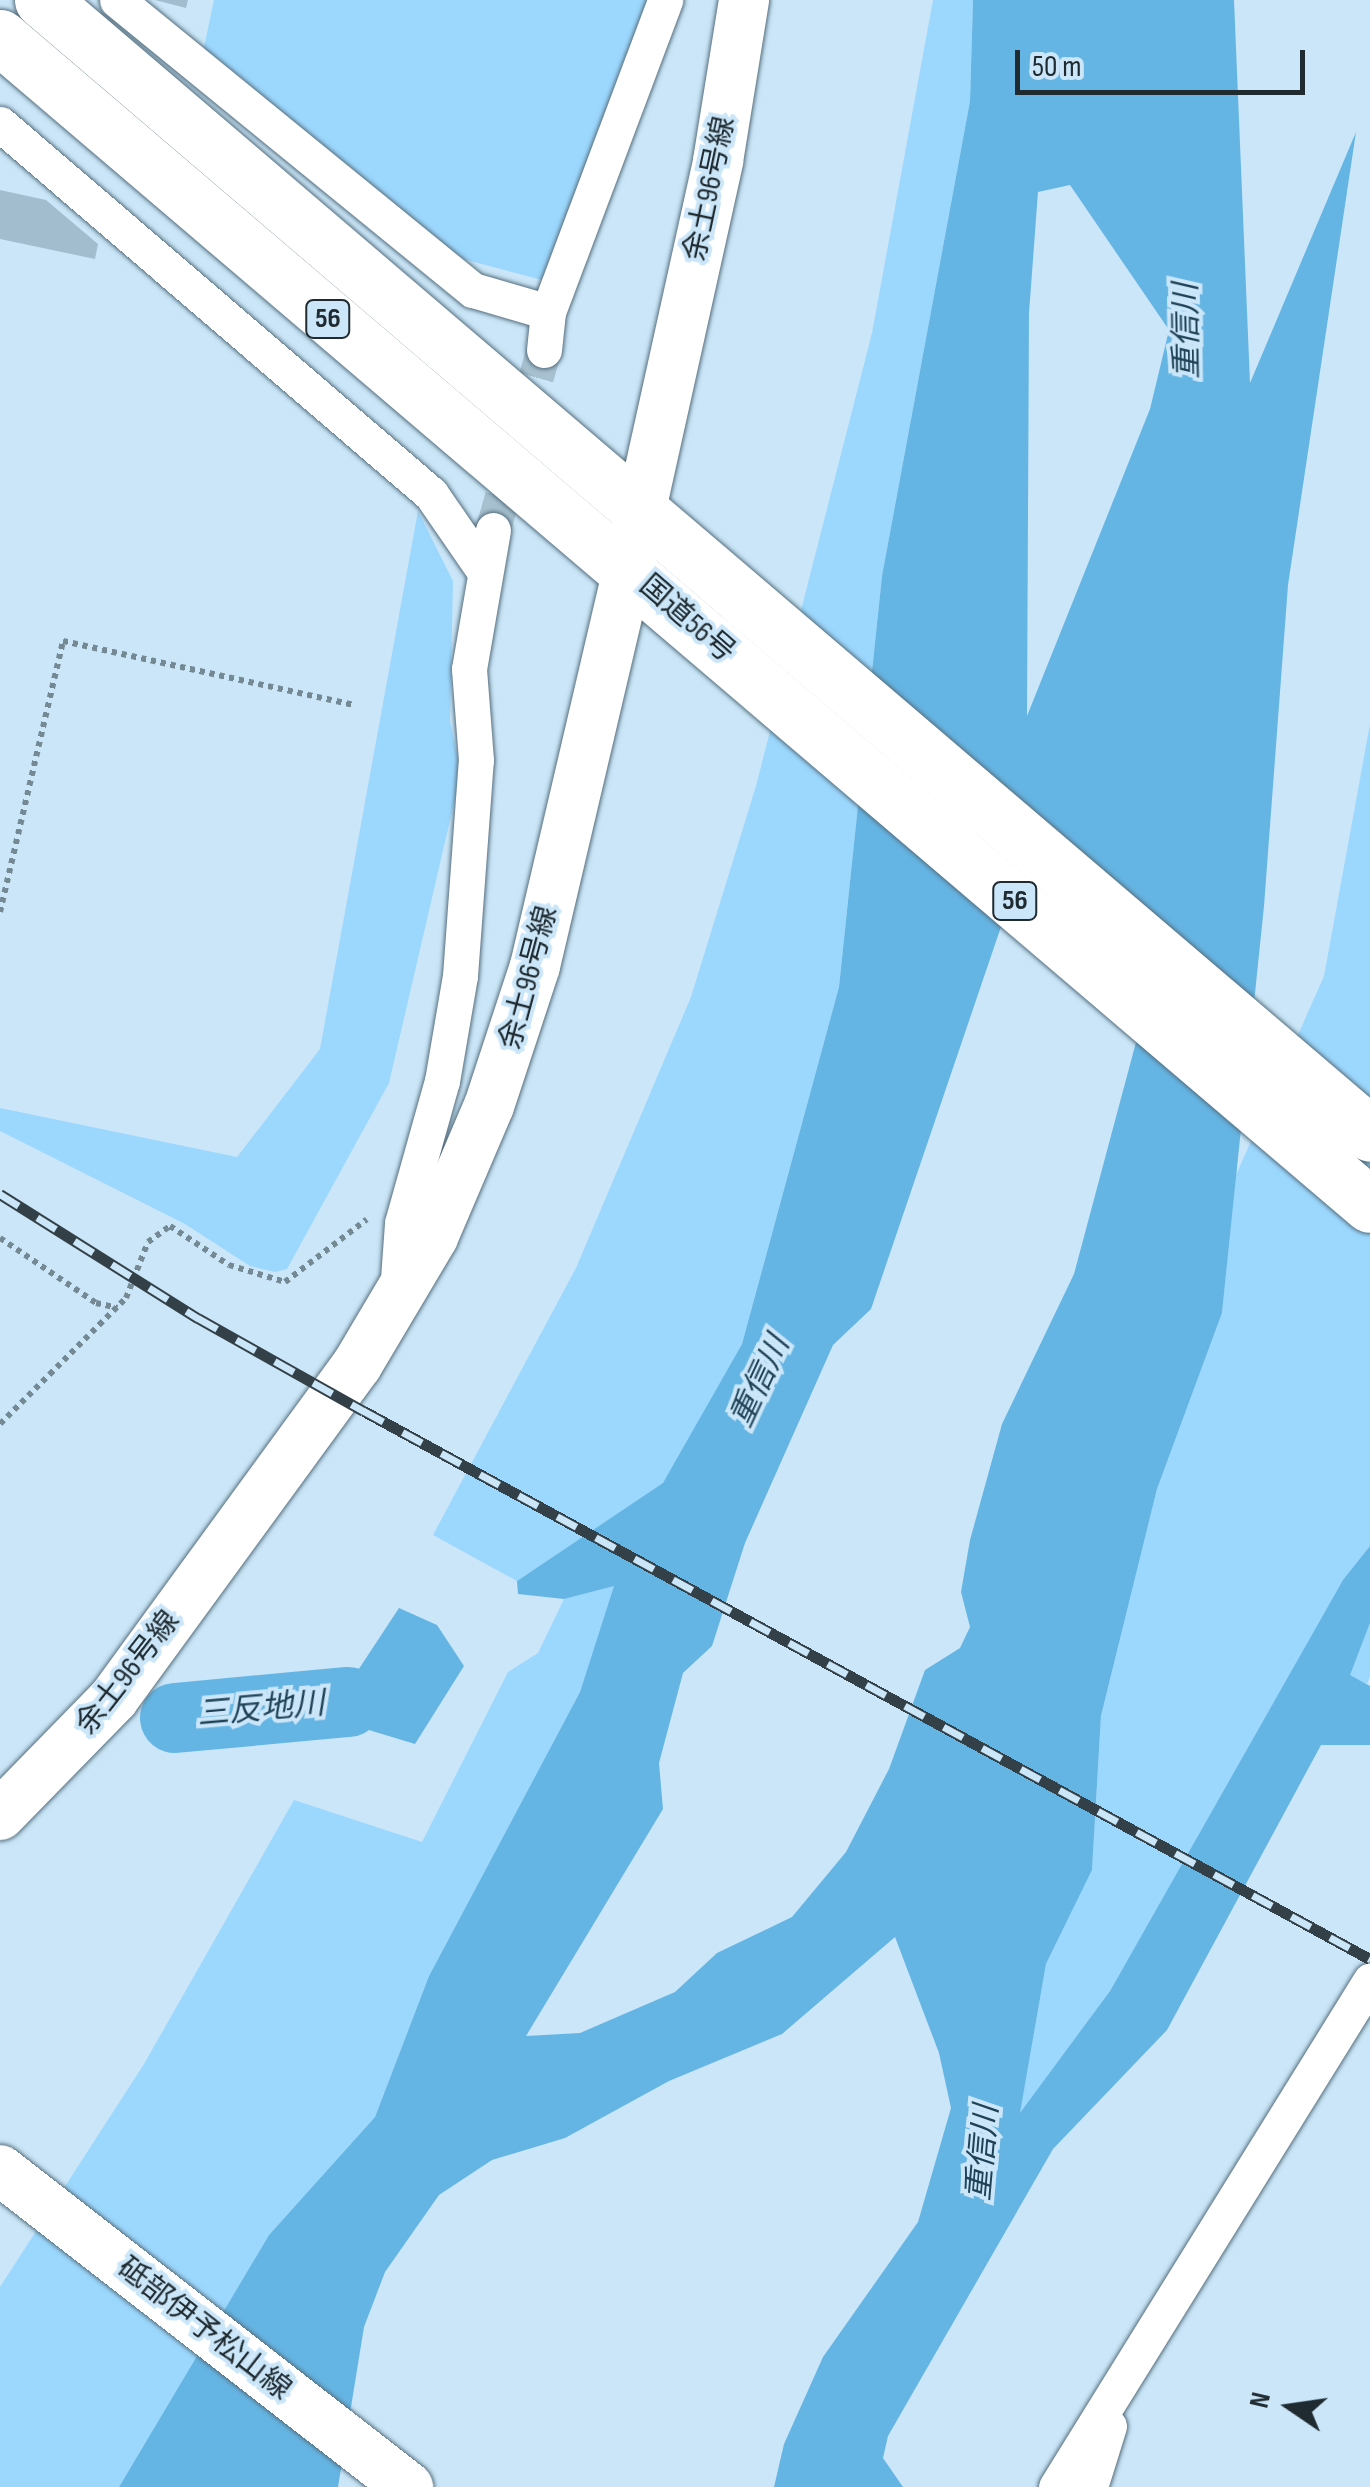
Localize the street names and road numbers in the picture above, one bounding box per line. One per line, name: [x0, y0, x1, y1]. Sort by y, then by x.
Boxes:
street label: 余土96号線: [677, 114, 743, 264]
road number: 56: [303, 296, 353, 342]
street label: 国道56号: [632, 568, 742, 670]
road number: 56: [990, 878, 1040, 924]
street label: 余土96号線: [493, 903, 565, 1053]
street label: 余土96号線: [69, 1604, 187, 1742]
street label: 砥部伊予松山線: [110, 2250, 298, 2408]

